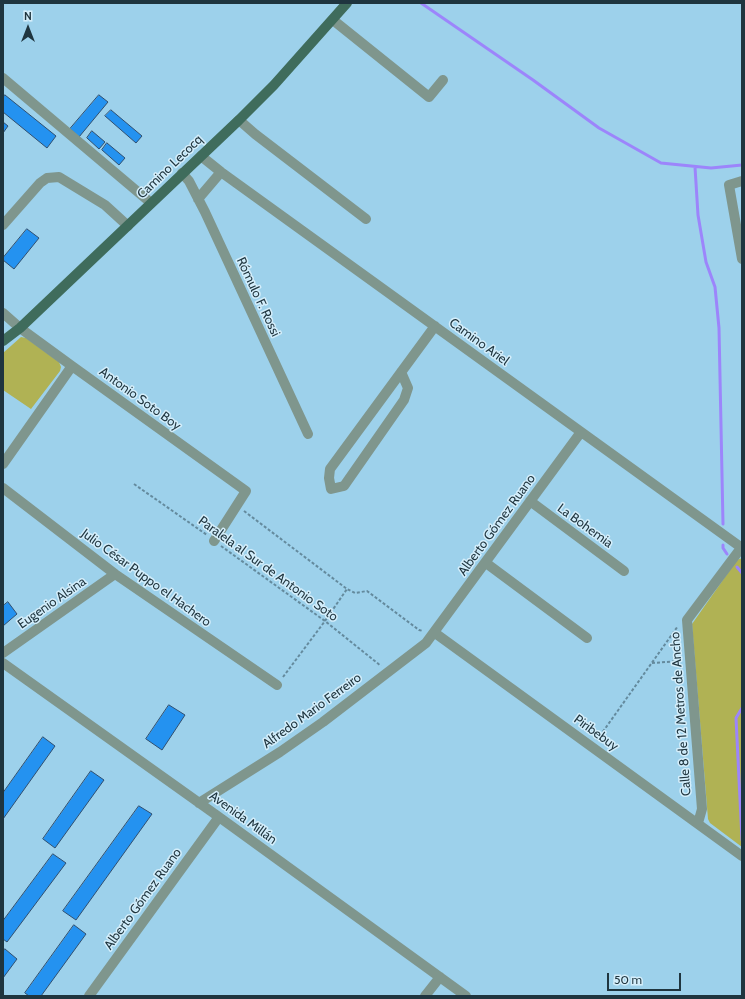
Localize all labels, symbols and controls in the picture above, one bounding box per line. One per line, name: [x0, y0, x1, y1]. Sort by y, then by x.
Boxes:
north arrow: [8, 8, 48, 48]
text: N: [24, 9, 32, 23]
street label: Camino Lecocq: [134, 132, 206, 202]
street label: Rómulo F. Rossi: [233, 255, 283, 339]
street label: Camino Ariel: [446, 315, 512, 369]
street label: Antonio Soto Boy: [96, 364, 184, 434]
street label: Alberto Gómez Ruano: [455, 471, 539, 579]
street label: La Bohemia: [554, 501, 616, 551]
street label: Paralela al Sur de Antonio Soto: [195, 513, 341, 625]
street label: Julio César Puppo el Hachero: [78, 526, 214, 630]
street label: Eugenio Alsina: [15, 574, 89, 632]
street label: Calle 8 de 12 Metros de Ancho: [667, 631, 695, 797]
street label: Alfredo Mario Ferreiro: [260, 670, 364, 752]
street label: Piribebuy: [571, 712, 621, 754]
street label: Avenida Millán: [206, 788, 280, 848]
street label: Alberto Gómez Ruano: [101, 845, 185, 953]
scale bar: [609, 965, 683, 991]
text: 50 m: [614, 972, 642, 987]

